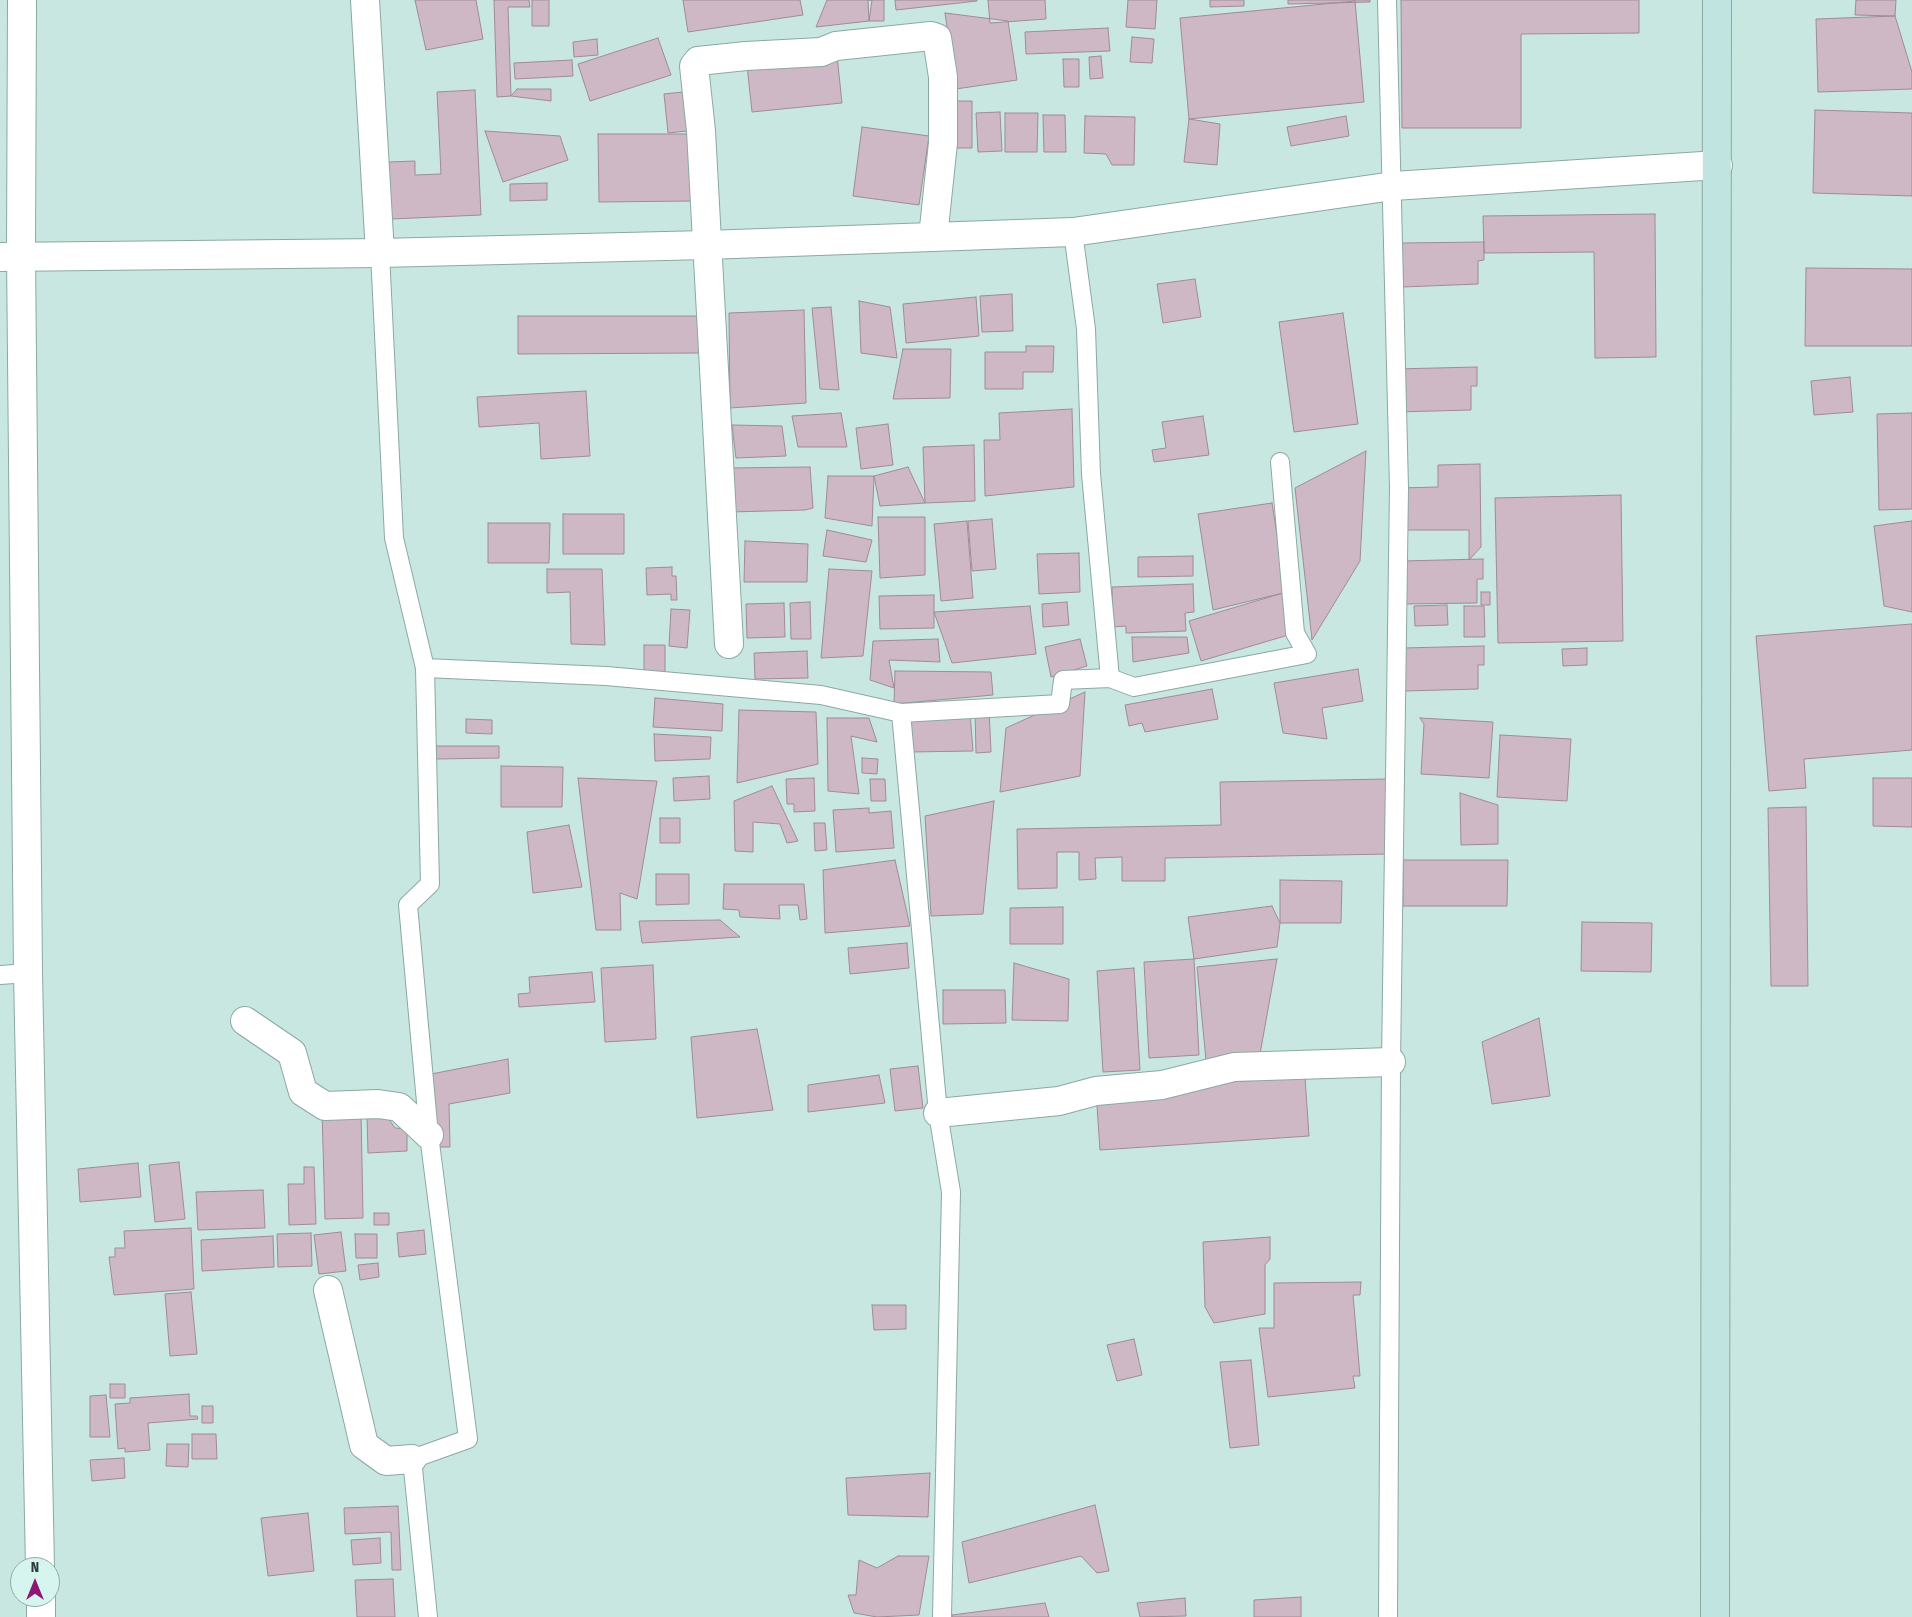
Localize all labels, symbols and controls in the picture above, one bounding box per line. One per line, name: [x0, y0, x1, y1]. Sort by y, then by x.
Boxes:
north arrow: [10, 1557, 60, 1607]
text: N: [31, 1559, 39, 1576]

